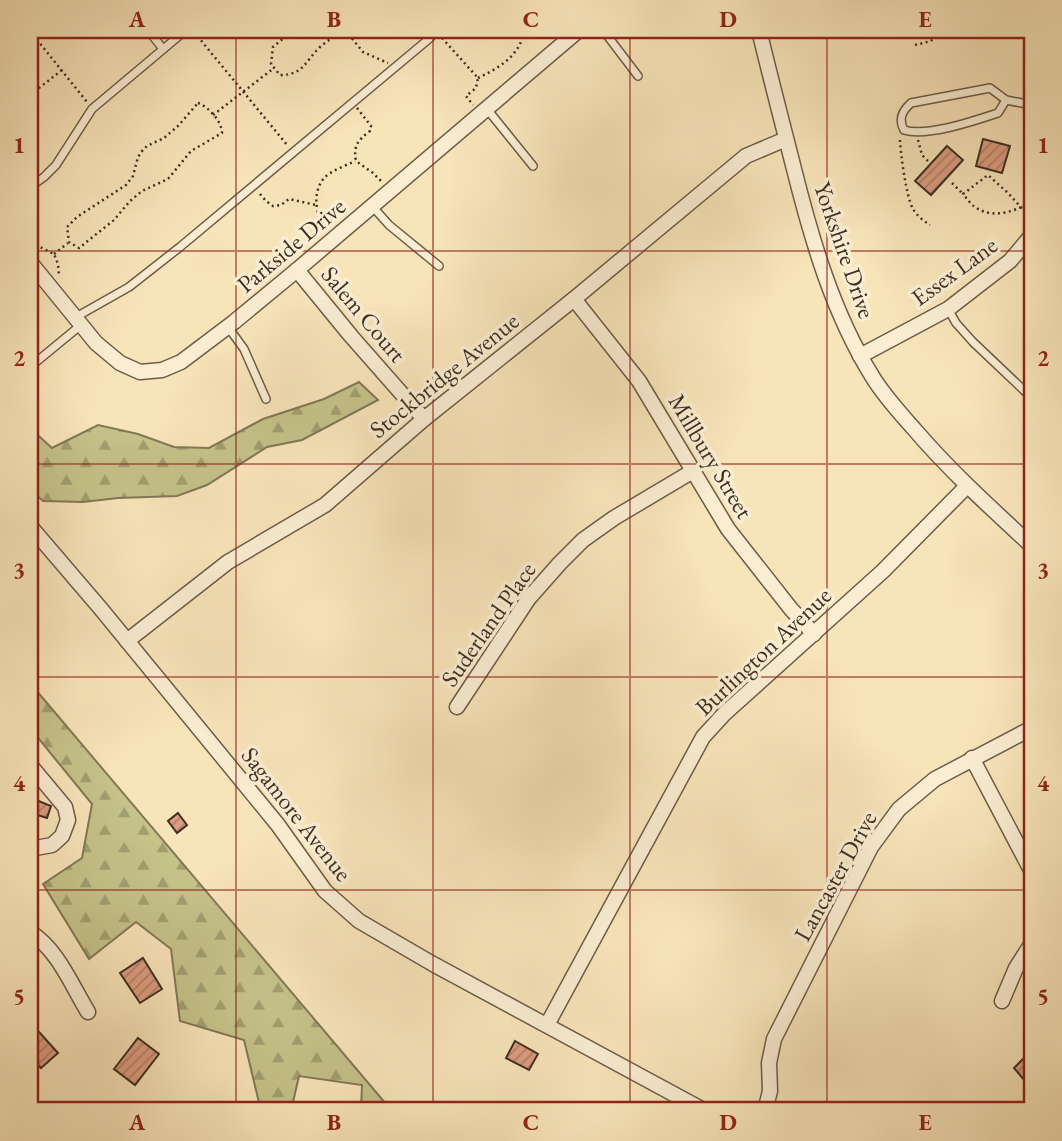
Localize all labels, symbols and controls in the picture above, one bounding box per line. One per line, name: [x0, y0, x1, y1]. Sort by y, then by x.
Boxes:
text: A: [128, 4, 146, 34]
text: B: [327, 4, 341, 34]
text: C: [523, 4, 539, 34]
text: D: [719, 4, 737, 34]
text: E: [918, 4, 932, 34]
text: 1: [13, 130, 25, 160]
text: 1: [1037, 130, 1049, 160]
street label: Yorkshire Drive: [807, 178, 883, 322]
street label: Parkside Drive: [230, 191, 352, 299]
street label: Essex Lane: [905, 229, 1003, 313]
street label: Salem Court: [315, 259, 414, 369]
street label: Stockbridge Avenue: [363, 305, 525, 445]
text: 2: [13, 343, 25, 373]
text: 2: [1037, 343, 1049, 373]
street label: Millbury Street: [662, 388, 761, 524]
text: 3: [13, 555, 25, 585]
text: 3: [1037, 555, 1049, 585]
street label: Suderland Place: [434, 556, 542, 692]
street label: Burlington Avenue: [688, 580, 838, 722]
street label: Sagamore Avenue: [235, 740, 359, 888]
text: 4: [13, 768, 26, 798]
text: 4: [1037, 768, 1050, 798]
street label: Lancaster Drive: [787, 806, 883, 946]
text: 5: [13, 981, 25, 1011]
text: 5: [1037, 981, 1049, 1011]
text: A: [128, 1107, 146, 1137]
text: B: [327, 1107, 341, 1137]
text: C: [523, 1107, 539, 1137]
text: D: [719, 1107, 737, 1137]
text: E: [918, 1107, 932, 1137]

